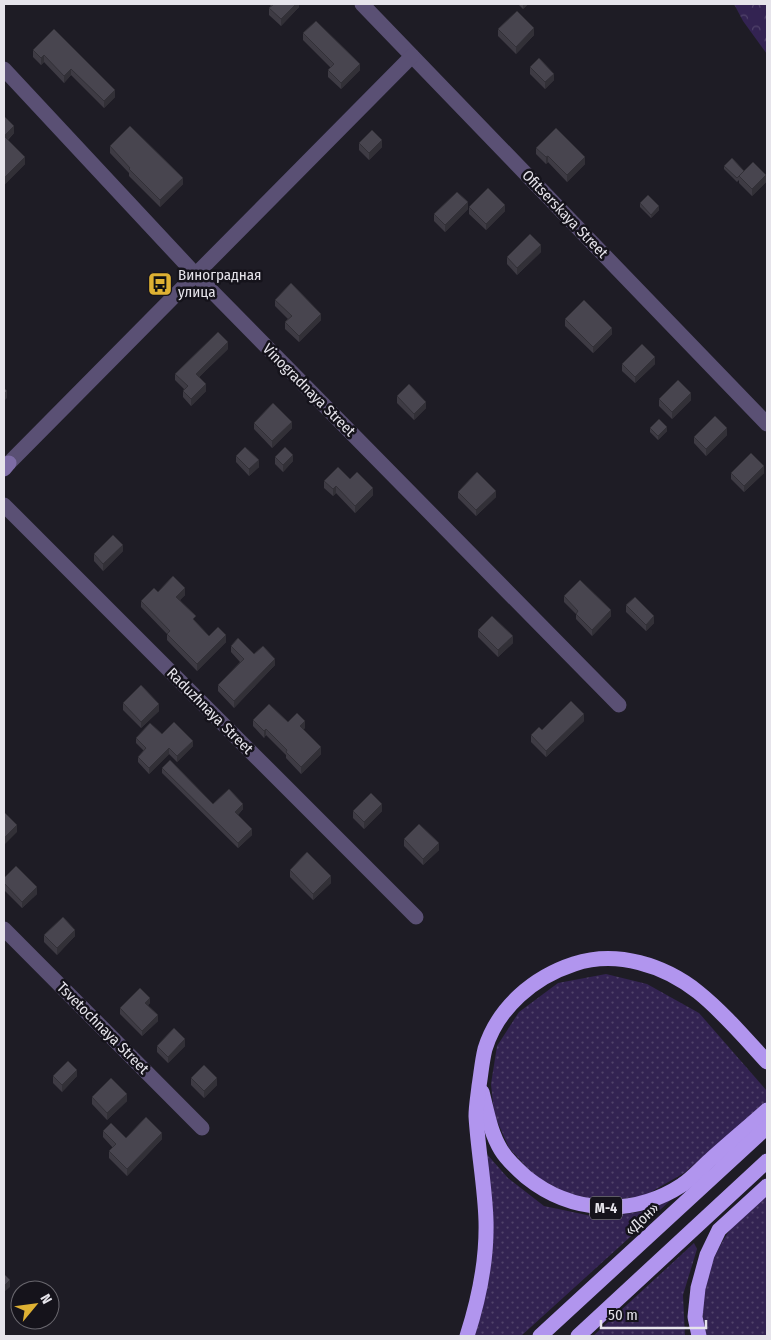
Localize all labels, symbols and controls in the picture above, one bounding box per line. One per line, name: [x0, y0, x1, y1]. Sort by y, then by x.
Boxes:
street label: Ofitserskaya Street: [518, 166, 612, 262]
place label: Виноградная улица: [178, 266, 262, 301]
bus stop icon: Виноградная улица: [147, 271, 173, 297]
street label: Vinogradnaya Street: [259, 340, 359, 440]
street label: Raduzhnaya Street: [163, 664, 257, 758]
street label: Tsvetochnaya Street: [53, 978, 153, 1078]
road number: М-4: [590, 1196, 622, 1220]
street label: «Дон»: [621, 1199, 663, 1239]
north arrow: [10, 1280, 60, 1330]
text: N: [36, 1291, 55, 1307]
scale bar: [601, 1298, 706, 1330]
text: 50 m: [608, 1306, 638, 1324]

